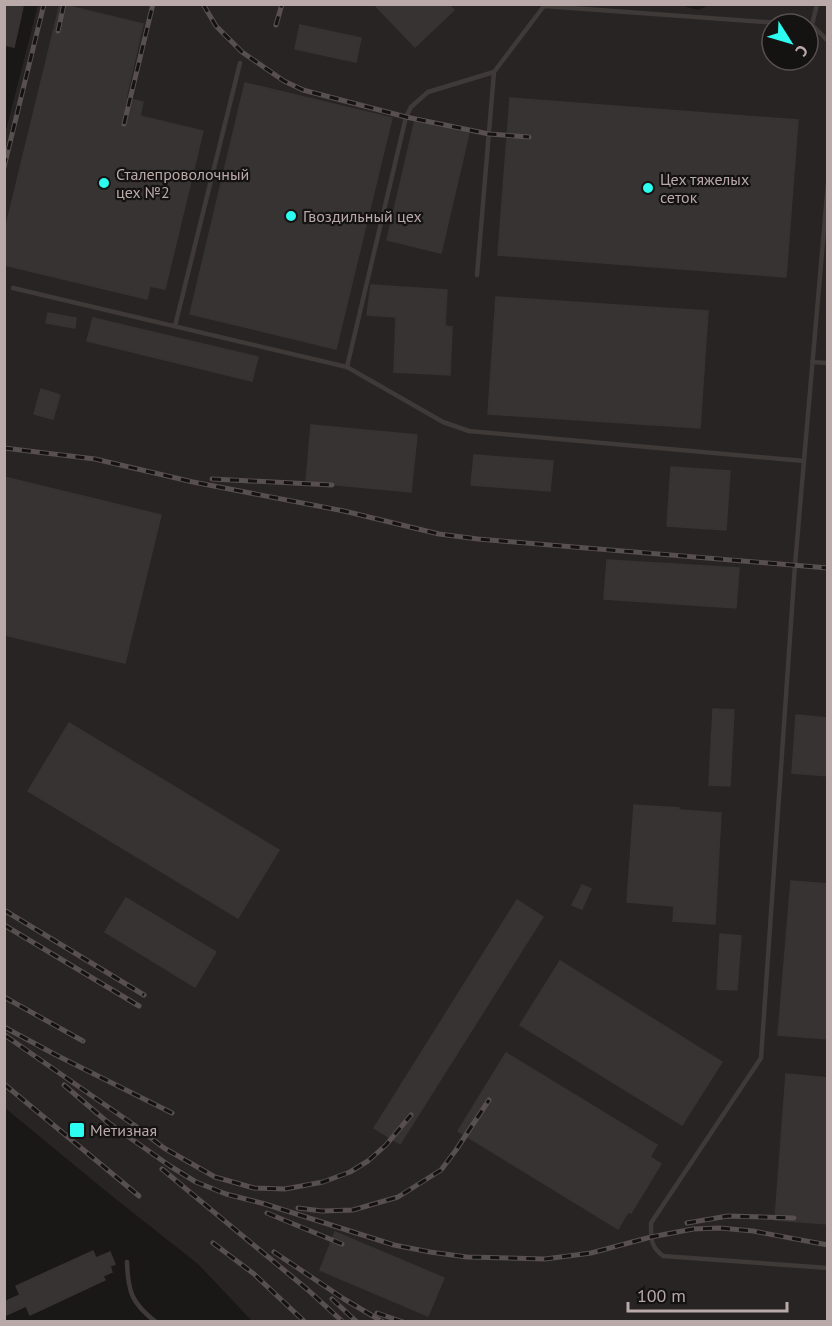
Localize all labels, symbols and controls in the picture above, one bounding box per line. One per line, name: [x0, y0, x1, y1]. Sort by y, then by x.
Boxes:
north arrow: [760, 12, 820, 72]
text: С: [791, 41, 813, 61]
place label: Сталепроволочный цех №2: [116, 164, 249, 202]
place label: Цех тяжелых сеток: [660, 169, 749, 207]
marker: Сталепроволочный цех №2: [97, 176, 111, 190]
marker: Цех тяжелых сеток: [641, 181, 655, 195]
place label: Гвоздильный цех: [303, 206, 422, 226]
marker: Гвоздильный цех: [284, 209, 298, 223]
place label: Метизная: [90, 1120, 157, 1140]
marker: Метизная: [68, 1121, 86, 1139]
scale bar: [628, 1275, 787, 1313]
text: 100 m: [637, 1284, 686, 1307]

